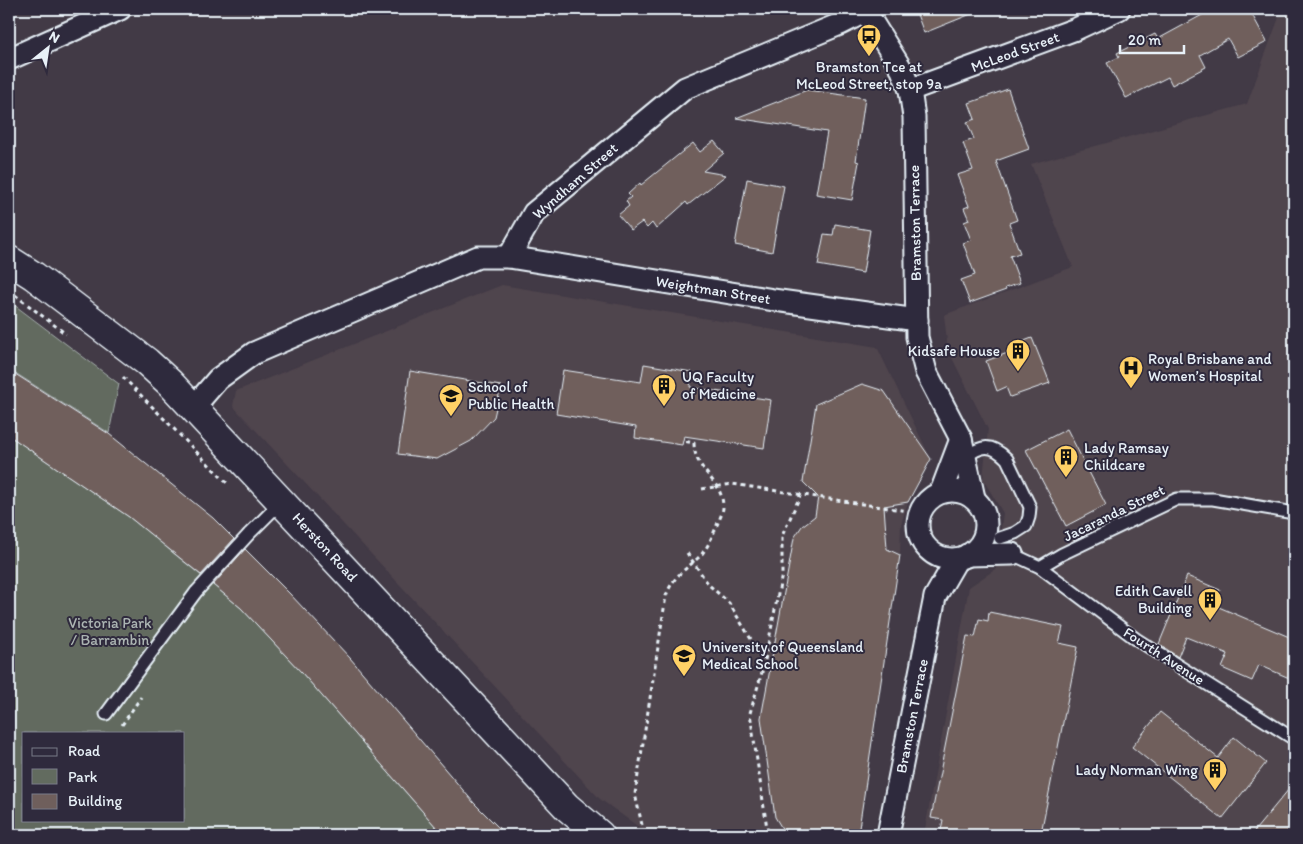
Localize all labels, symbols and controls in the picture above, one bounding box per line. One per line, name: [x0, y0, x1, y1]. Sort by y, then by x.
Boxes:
north arrow: [22, 22, 72, 72]
scale bar: [1120, 22, 1184, 54]
bus stop icon: Bramston Tce at McLeod Street, stop 9a: [856, 23, 882, 57]
text: N: [46, 27, 63, 47]
street label: McLeod Street: [968, 28, 1062, 76]
text: 20 m: [1128, 31, 1162, 49]
place label: Bramston Tce at McLeod Street, stop 9a: [796, 58, 942, 93]
street label: Wyndham Street: [529, 139, 622, 223]
street label: Bramston Terrace: [905, 165, 925, 281]
street label: Weightman Street: [654, 272, 772, 308]
building icon: Kidsafe House: [1005, 338, 1031, 372]
place label: Kidsafe House: [908, 342, 1000, 360]
place label: Royal Brisbane and Women’s Hospital: [1148, 350, 1272, 385]
hospital icon: Royal Brisbane and Women’s Hospital: [1118, 355, 1144, 389]
place label: UQ Faculty of Medicine: [682, 368, 756, 403]
building icon: UQ Faculty of Medicine: [651, 373, 677, 407]
place label: School of Public Health: [468, 378, 554, 413]
school or university icon: School of Public Health: [438, 383, 464, 417]
place label: Lady Ramsay Childcare: [1084, 439, 1169, 474]
building icon: Lady Ramsay Childcare: [1053, 444, 1079, 478]
street label: Jacaranda Street: [1060, 481, 1168, 545]
street label: Herston Road: [288, 509, 362, 585]
place label: Edith Cavell Building: [1115, 582, 1193, 617]
building icon: Edith Cavell Building: [1197, 587, 1223, 621]
park label: Victoria Park / Barrambin: [68, 614, 152, 649]
street label: Fourth Avenue: [1120, 623, 1208, 689]
place label: University of Queensland Medical School: [702, 638, 864, 673]
school or university icon: University of Queensland Medical School: [671, 643, 697, 677]
street label: Bramston Terrace: [892, 657, 932, 775]
legend: [22, 732, 185, 822]
text: Road: [68, 742, 101, 760]
building icon: Lady Norman Wing: [1202, 757, 1228, 791]
place label: Lady Norman Wing: [1076, 761, 1198, 779]
text: Park: [68, 768, 98, 786]
text: Building: [68, 792, 122, 810]

